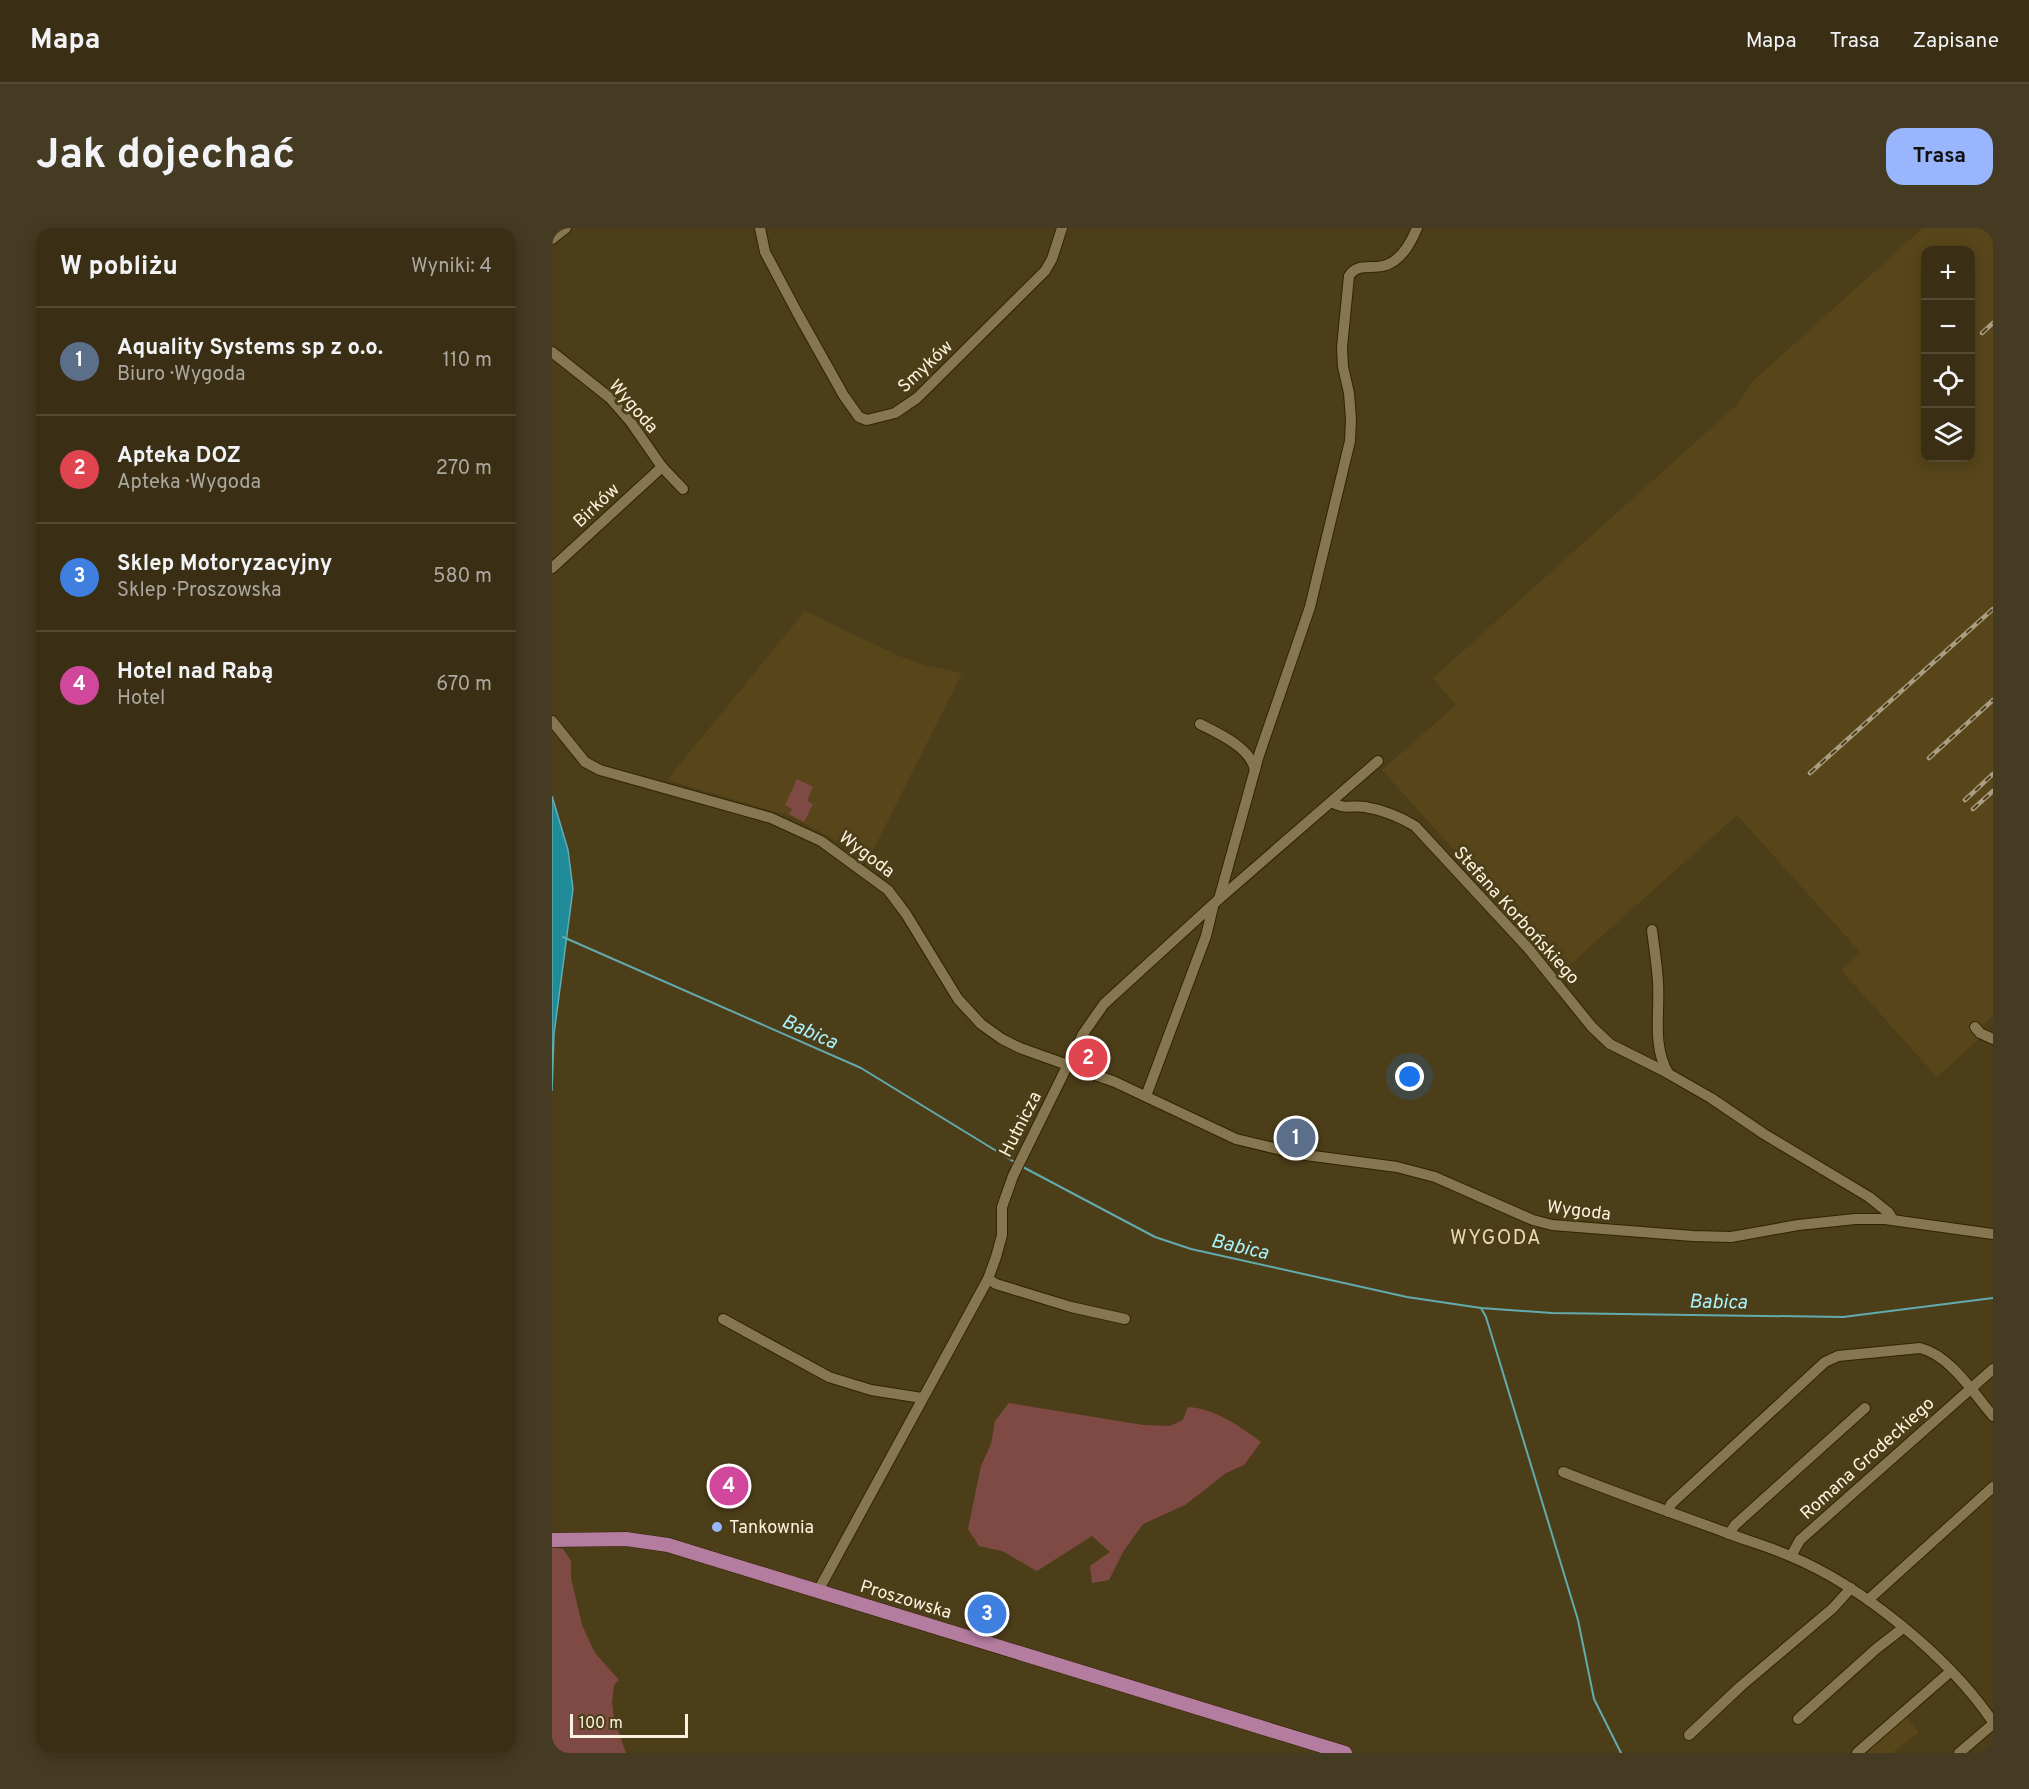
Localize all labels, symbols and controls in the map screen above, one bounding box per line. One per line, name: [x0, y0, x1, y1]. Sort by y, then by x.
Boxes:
text: Mapa: [30, 23, 100, 59]
text: Mapa: [1746, 28, 1797, 55]
text: Trasa: [1830, 28, 1879, 55]
text: Zapisane: [1912, 28, 1999, 55]
button: Trasa: [1886, 128, 1993, 185]
text: Jak dojechać: [36, 130, 295, 183]
map controls: [1921, 246, 1975, 462]
button: +: [1921, 246, 1975, 300]
text: W pobliżu: [60, 251, 178, 284]
text: Wyniki: 4: [411, 254, 492, 280]
button: −: [1921, 300, 1975, 354]
text: Aquality Systems sp z o.o.: [117, 335, 383, 362]
street label: Smyków: [894, 336, 959, 399]
text: 1: [76, 348, 84, 374]
text: 110 m: [443, 348, 492, 374]
button: locate: [1921, 354, 1975, 408]
text: Biuro · Wygoda: [117, 362, 246, 388]
street label: Wygoda: [603, 375, 663, 439]
button: layers: [1921, 408, 1975, 462]
text: Apteka DOZ: [117, 443, 241, 470]
text: 2: [73, 456, 86, 482]
text: 270 m: [436, 456, 492, 482]
text: Apteka · Wygoda: [117, 470, 261, 496]
street label: Birków: [569, 479, 625, 533]
text: Sklep Motoryzacyjny: [117, 551, 332, 578]
text: 3: [74, 564, 86, 590]
text: 580 m: [433, 564, 492, 590]
text: Sklep · Proszowska: [117, 578, 282, 604]
text: Hotel nad Rabą: [117, 659, 273, 686]
text: 4: [73, 672, 86, 698]
text: 670 m: [436, 672, 492, 698]
text: Hotel: [117, 686, 165, 712]
street label: Wygoda: [833, 827, 899, 884]
street label: Stefana Korbońskiego: [1448, 842, 1584, 990]
water label: Babica: [777, 1009, 842, 1057]
pin: 2: [1068, 1036, 1108, 1080]
your location: [1395, 1062, 1424, 1091]
street label: Hutnicza: [995, 1088, 1048, 1161]
pin: 1: [1276, 1116, 1316, 1160]
street label: Wygoda: [1545, 1196, 1612, 1227]
district label: WYGODA: [1450, 1226, 1542, 1252]
water label: Babica: [1208, 1229, 1272, 1267]
water label: Babica: [1689, 1289, 1748, 1317]
street label: Romana Grodeckiego: [1796, 1393, 1940, 1526]
pin: 4: [710, 1464, 748, 1508]
place label: Tankownia: [729, 1517, 814, 1540]
marker: Tankownia: [710, 1520, 724, 1534]
street label: Proszowska: [857, 1576, 954, 1625]
pin: 3: [968, 1592, 1006, 1636]
scale bar: [570, 1711, 688, 1738]
text: 100 m: [579, 1714, 623, 1734]

